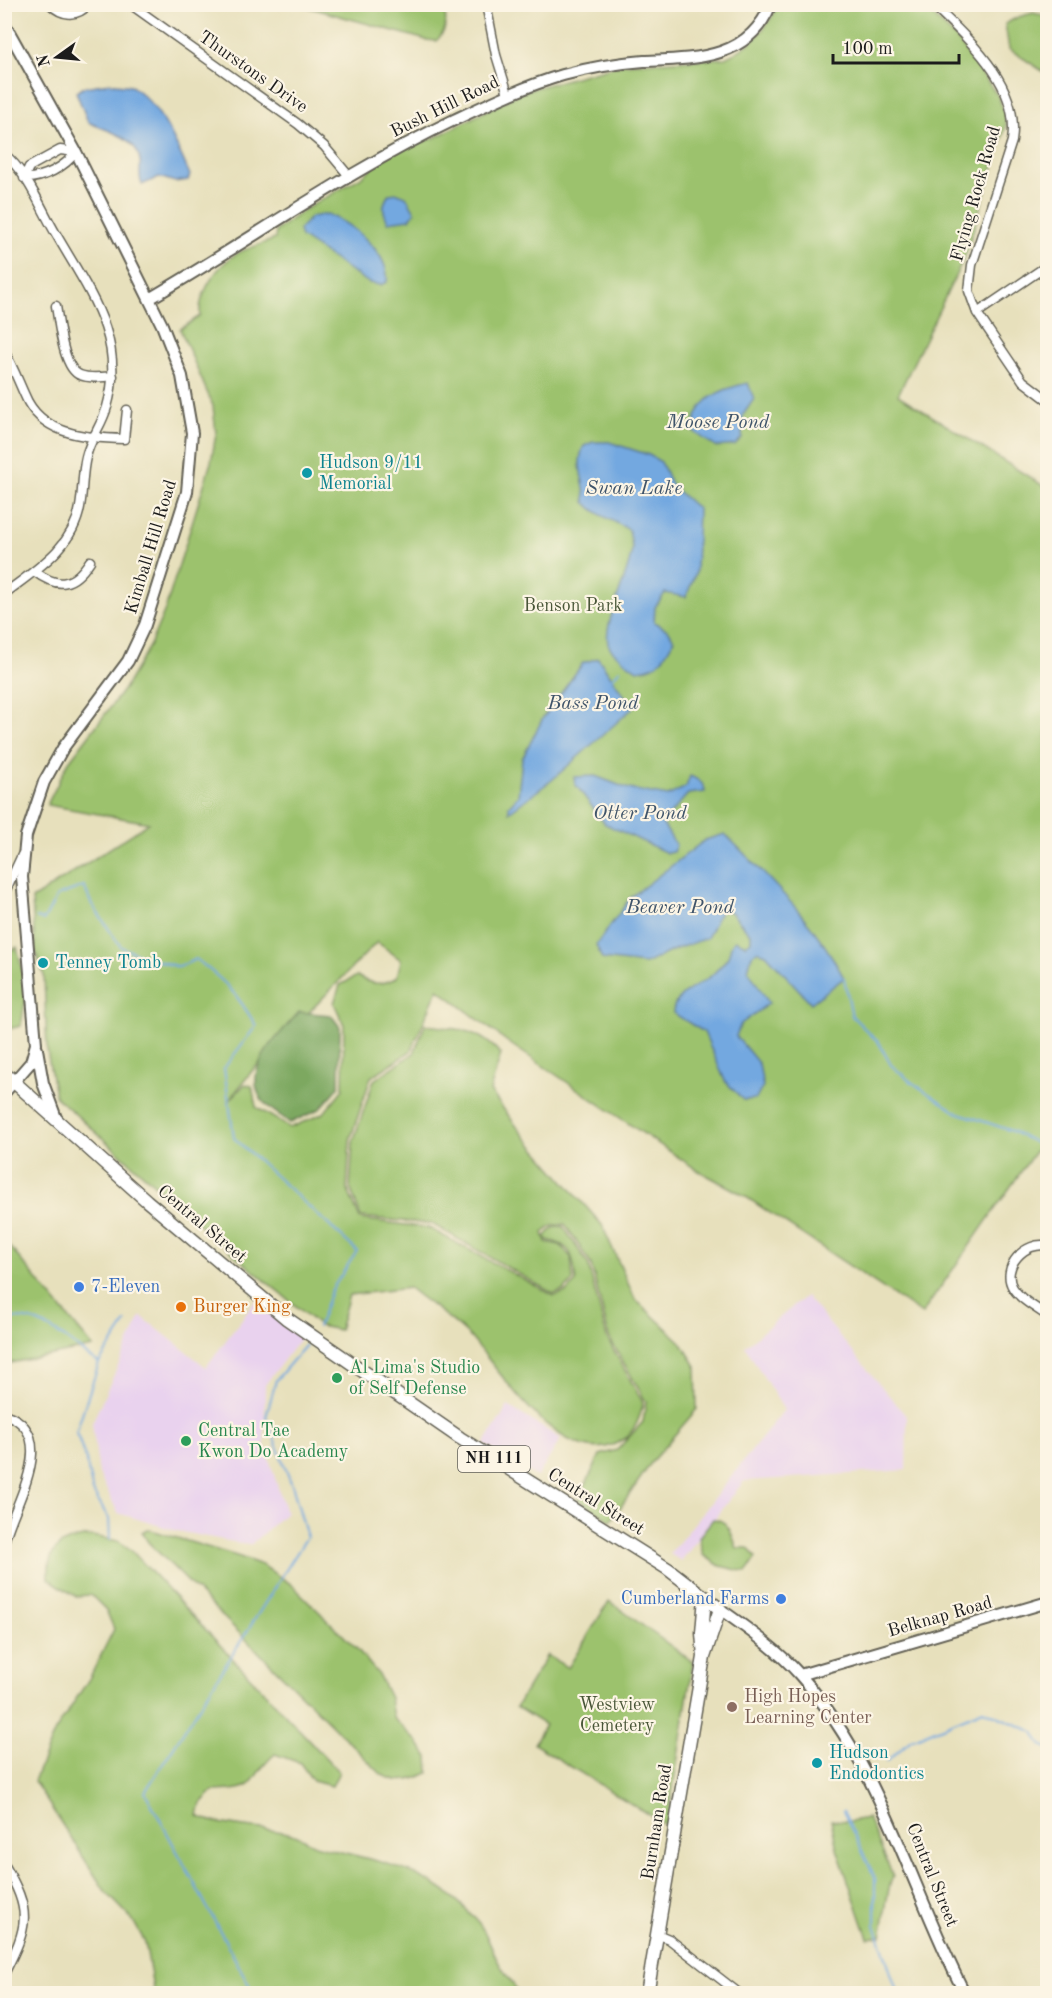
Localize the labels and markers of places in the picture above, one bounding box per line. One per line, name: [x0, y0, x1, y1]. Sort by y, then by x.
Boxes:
place label: Hudson 9/11 Memorial: [319, 454, 423, 493]
marker: Hudson 9/11 Memorial: [300, 466, 314, 480]
place label: Tenney Tomb: [55, 954, 161, 972]
marker: Tenney Tomb: [36, 956, 50, 970]
place label: 7-Eleven: [91, 1278, 161, 1296]
marker: 7-Eleven: [72, 1280, 86, 1294]
place label: Burger King: [193, 1298, 291, 1316]
marker: Burger King: [174, 1300, 188, 1314]
place label: Al Lima's Studio of Self Defense: [349, 1359, 480, 1398]
marker: Al Lima's Studio of Self Defense: [330, 1371, 344, 1385]
place label: Central Tae Kwon Do Academy: [198, 1422, 349, 1461]
marker: Central Tae Kwon Do Academy: [179, 1434, 193, 1448]
place label: Cumberland Farms: [621, 1590, 769, 1608]
marker: Cumberland Farms: [774, 1592, 788, 1606]
place label: High Hopes Learning Center: [744, 1688, 872, 1727]
marker: High Hopes Learning Center: [725, 1700, 739, 1714]
place label: Hudson Endodontics: [829, 1744, 925, 1783]
marker: Hudson Endodontics: [810, 1756, 824, 1770]

